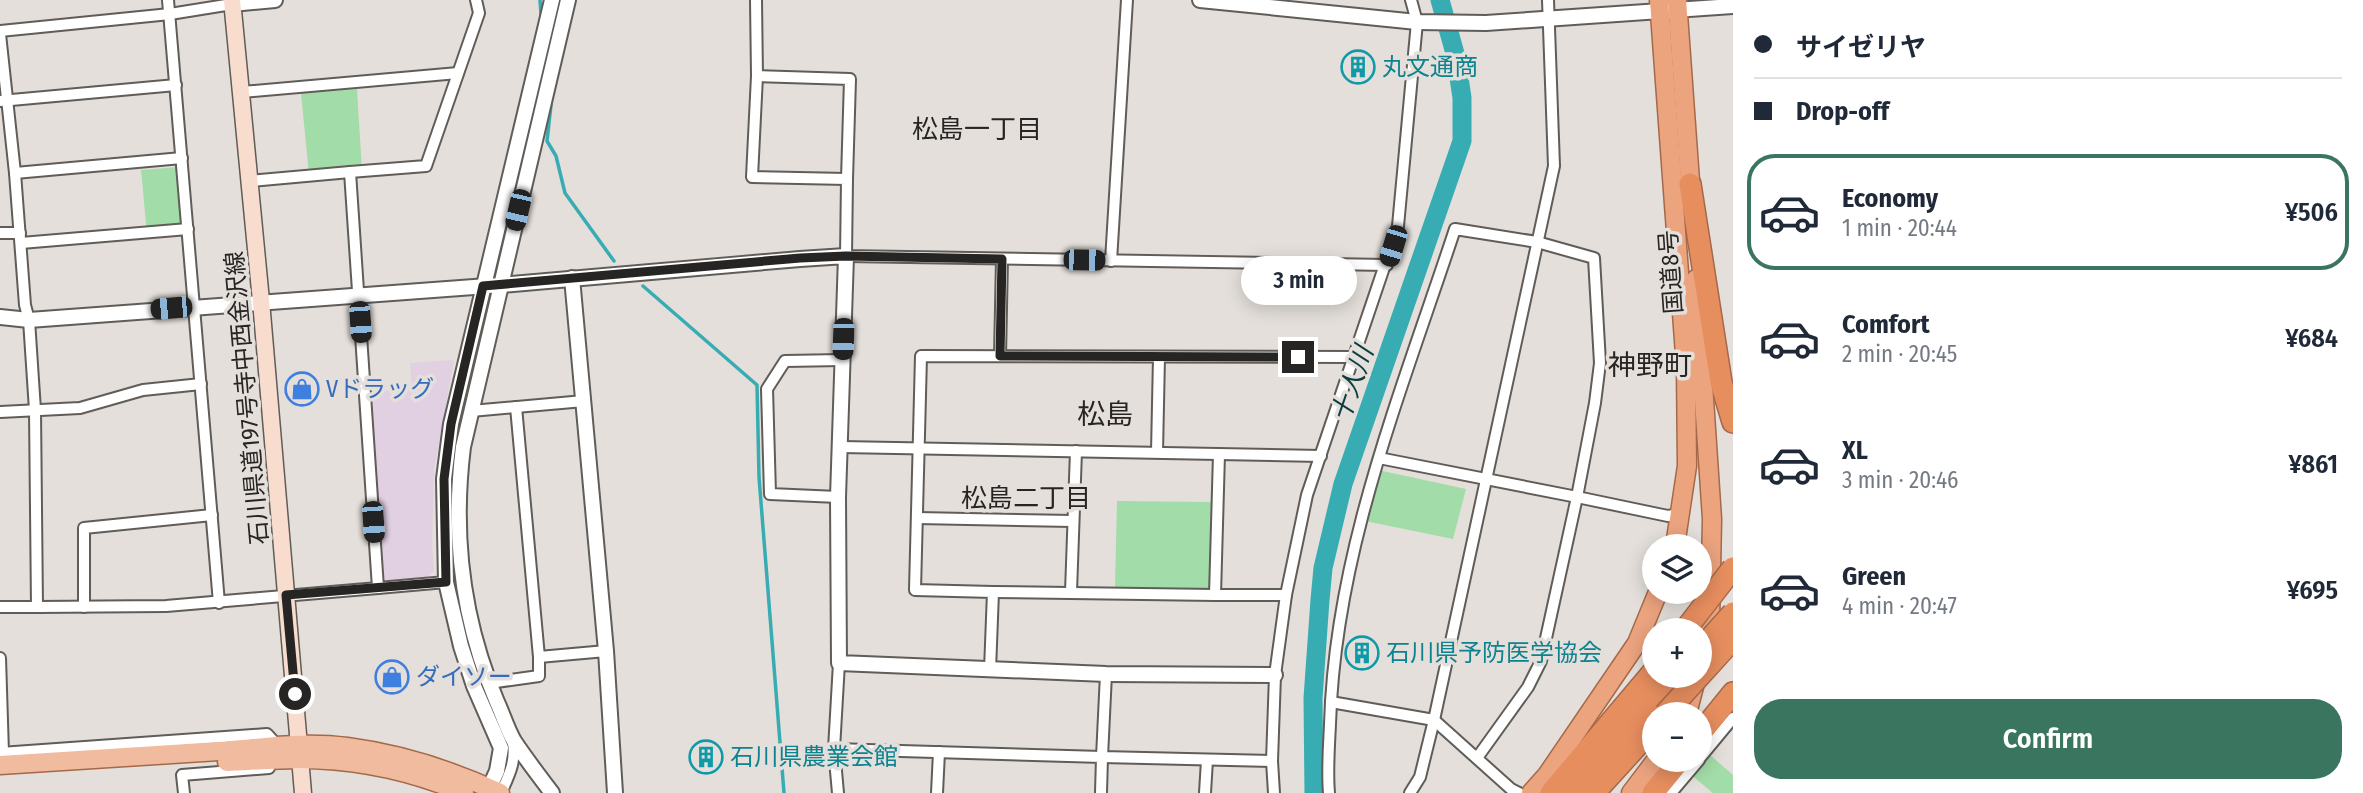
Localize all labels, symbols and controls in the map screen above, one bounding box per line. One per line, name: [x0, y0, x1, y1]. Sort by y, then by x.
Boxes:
text: サイゼリヤ: [1796, 32, 1926, 63]
building icon: 丸文通商: [1339, 48, 1377, 86]
place label: 丸文通商: [1382, 53, 1478, 81]
text: Drop-off: [1796, 96, 1889, 127]
district label: 松島一丁目: [912, 114, 1042, 145]
icon: car: [1758, 181, 1821, 244]
text: Economy: [1842, 183, 1938, 214]
car: [504, 187, 533, 233]
text: ¥506: [2285, 197, 2338, 228]
text: 1 min · 20:44: [1842, 214, 1957, 242]
car: [1377, 223, 1410, 269]
street label: 国道8号: [1654, 229, 1688, 315]
car: [1063, 249, 1106, 271]
street label: 石川県道197号寺中西金沢線: [220, 250, 274, 546]
callout: 3 min: [1240, 256, 1356, 304]
text: 3 min: [1273, 266, 1325, 294]
car: [150, 296, 193, 320]
car: [349, 300, 372, 344]
icon: car: [1758, 307, 1821, 370]
text: Comfort: [1842, 309, 1930, 340]
car: [832, 318, 855, 360]
text: ¥684: [2285, 323, 2338, 354]
water label: 十人川: [1325, 339, 1381, 426]
text: 2 min · 20:45: [1842, 340, 1957, 368]
route end: [1282, 341, 1314, 373]
district label: 神野町: [1608, 349, 1692, 382]
shop icon: Vドラッグ: [283, 370, 321, 408]
place label: Vドラッグ: [326, 375, 434, 403]
district label: 松島: [1077, 398, 1133, 431]
icon: car: [1758, 433, 1821, 496]
text: XL: [1842, 435, 1868, 466]
text: ¥861: [2288, 449, 2338, 480]
text: 3 min · 20:46: [1842, 466, 1959, 494]
district label: 松島二丁目: [961, 483, 1091, 514]
car: [362, 500, 385, 544]
map controls: [1642, 534, 1712, 772]
button: layers: [1642, 534, 1712, 604]
icon: car: [1758, 559, 1821, 622]
text: Green: [1842, 561, 1906, 592]
text: ¥695: [2287, 575, 2338, 606]
text: 4 min · 20:47: [1842, 592, 1957, 620]
button: +: [1642, 618, 1712, 688]
building icon: 石川県予防医学協会: [1343, 634, 1381, 672]
place label: 石川県予防医学協会: [1386, 639, 1602, 667]
shop icon: ダイソー: [373, 658, 411, 696]
place label: ダイソー: [416, 663, 512, 691]
route start: [279, 678, 311, 710]
button: Confirm: [1754, 699, 2342, 779]
button: −: [1642, 702, 1712, 772]
building icon: 石川県農業会館: [687, 738, 725, 776]
place label: 石川県農業会館: [730, 743, 898, 771]

